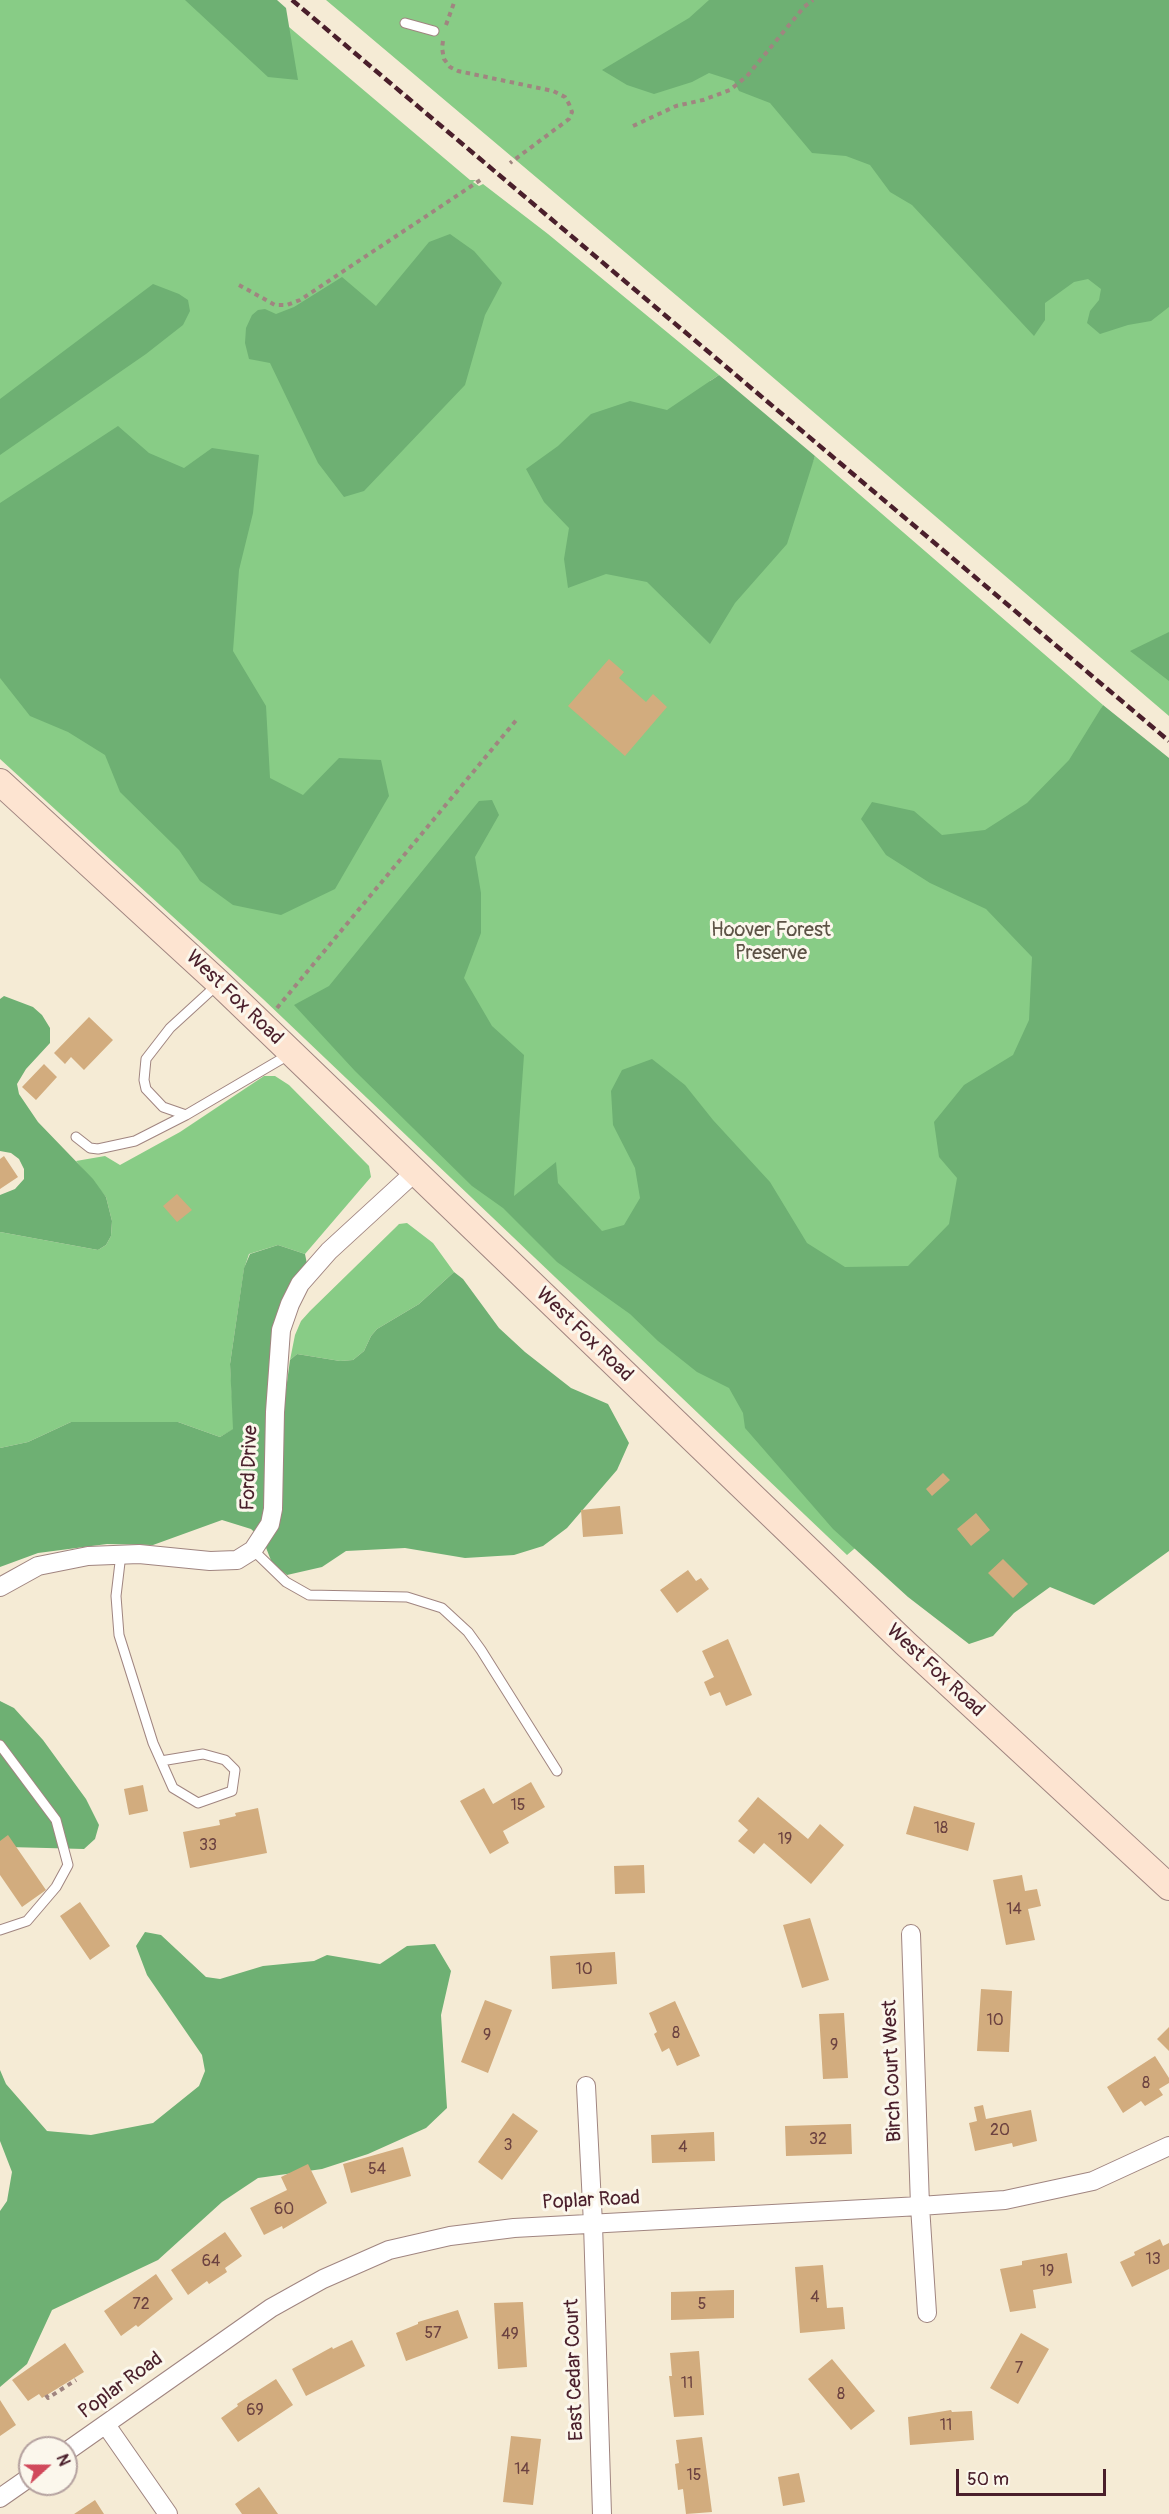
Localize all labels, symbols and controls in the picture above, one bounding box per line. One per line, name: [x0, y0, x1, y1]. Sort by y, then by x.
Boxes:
park label: Hoover Forest Preserve: [711, 919, 831, 966]
street label: West Fox Road: [180, 946, 288, 1050]
street label: West Fox Road: [530, 1283, 638, 1387]
street label: Ford Drive: [237, 1425, 263, 1511]
street label: West Fox Road: [881, 1619, 989, 1723]
house number: 15: [511, 1796, 525, 1816]
house number: 18: [934, 1819, 948, 1839]
house number: 19: [778, 1830, 792, 1850]
house number: 33: [199, 1836, 217, 1856]
house number: 14: [1006, 1900, 1022, 1920]
house number: 10: [575, 1960, 593, 1980]
street label: Birch Court West: [879, 1999, 907, 2143]
house number: 10: [986, 2011, 1004, 2031]
house number: 8: [672, 2024, 680, 2044]
house number: 9: [483, 2026, 491, 2046]
house number: 9: [830, 2036, 838, 2056]
house number: 8: [1142, 2074, 1150, 2094]
house number: 20: [990, 2121, 1010, 2141]
house number: 32: [809, 2130, 827, 2150]
house number: 3: [504, 2136, 512, 2156]
house number: 4: [678, 2138, 688, 2158]
house number: 54: [368, 2160, 386, 2180]
street label: Poplar Road: [541, 2186, 641, 2216]
house number: 60: [274, 2200, 294, 2220]
house number: 13: [1145, 2250, 1161, 2270]
house number: 64: [202, 2252, 220, 2272]
house number: 19: [1040, 2262, 1054, 2282]
house number: 4: [810, 2288, 820, 2308]
house number: 72: [132, 2295, 150, 2315]
house number: 5: [698, 2295, 706, 2315]
street label: East Cedar Court: [561, 2299, 589, 2441]
house number: 57: [424, 2324, 442, 2344]
house number: 49: [501, 2325, 519, 2345]
street label: Poplar Road: [74, 2347, 168, 2425]
house number: 7: [1015, 2359, 1023, 2379]
house number: 11: [681, 2374, 693, 2394]
house number: 8: [837, 2385, 845, 2405]
house number: 69: [246, 2401, 264, 2421]
house number: 11: [940, 2416, 952, 2436]
north arrow: [18, 2436, 78, 2496]
text: N: [52, 2452, 74, 2469]
scale bar: [959, 2457, 1109, 2495]
house number: 14: [514, 2460, 530, 2480]
house number: 15: [687, 2466, 701, 2486]
text: 50 m: [967, 2468, 1009, 2491]

